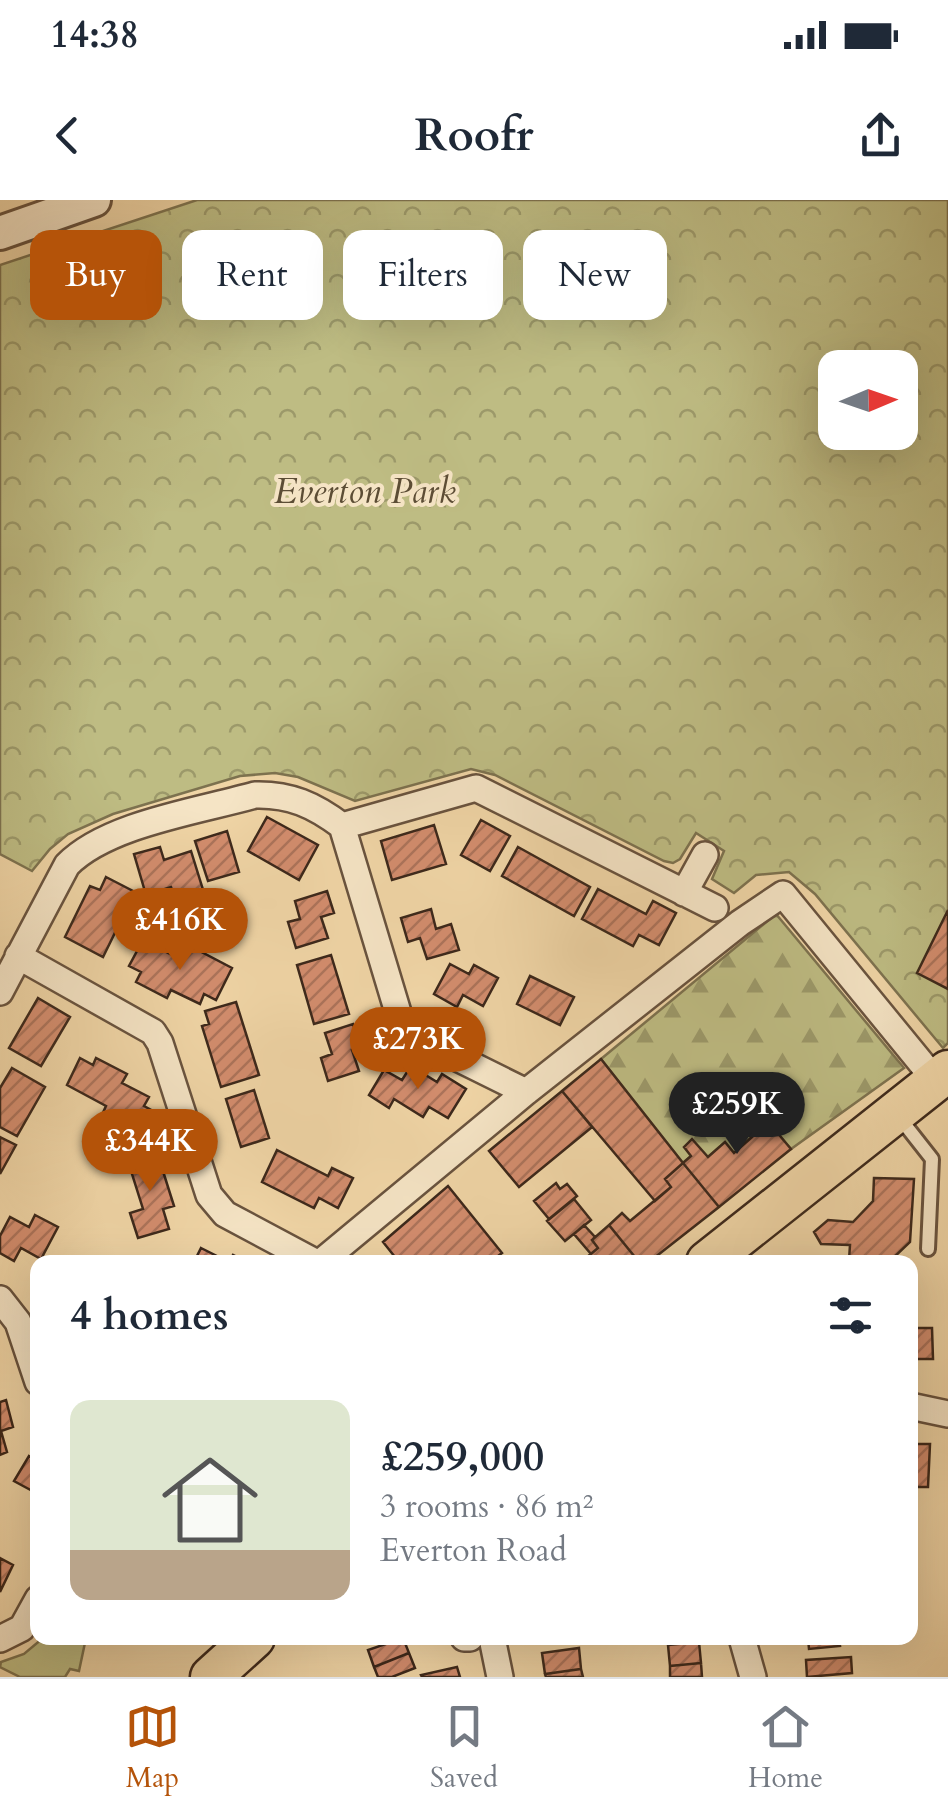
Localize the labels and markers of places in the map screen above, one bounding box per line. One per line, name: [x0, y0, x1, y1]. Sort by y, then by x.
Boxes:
pin: £416K: [110, 888, 250, 973]
pin: £273K: [348, 1007, 488, 1092]
pin: £259K: [667, 1072, 807, 1157]
pin: £344K: [80, 1109, 220, 1194]

